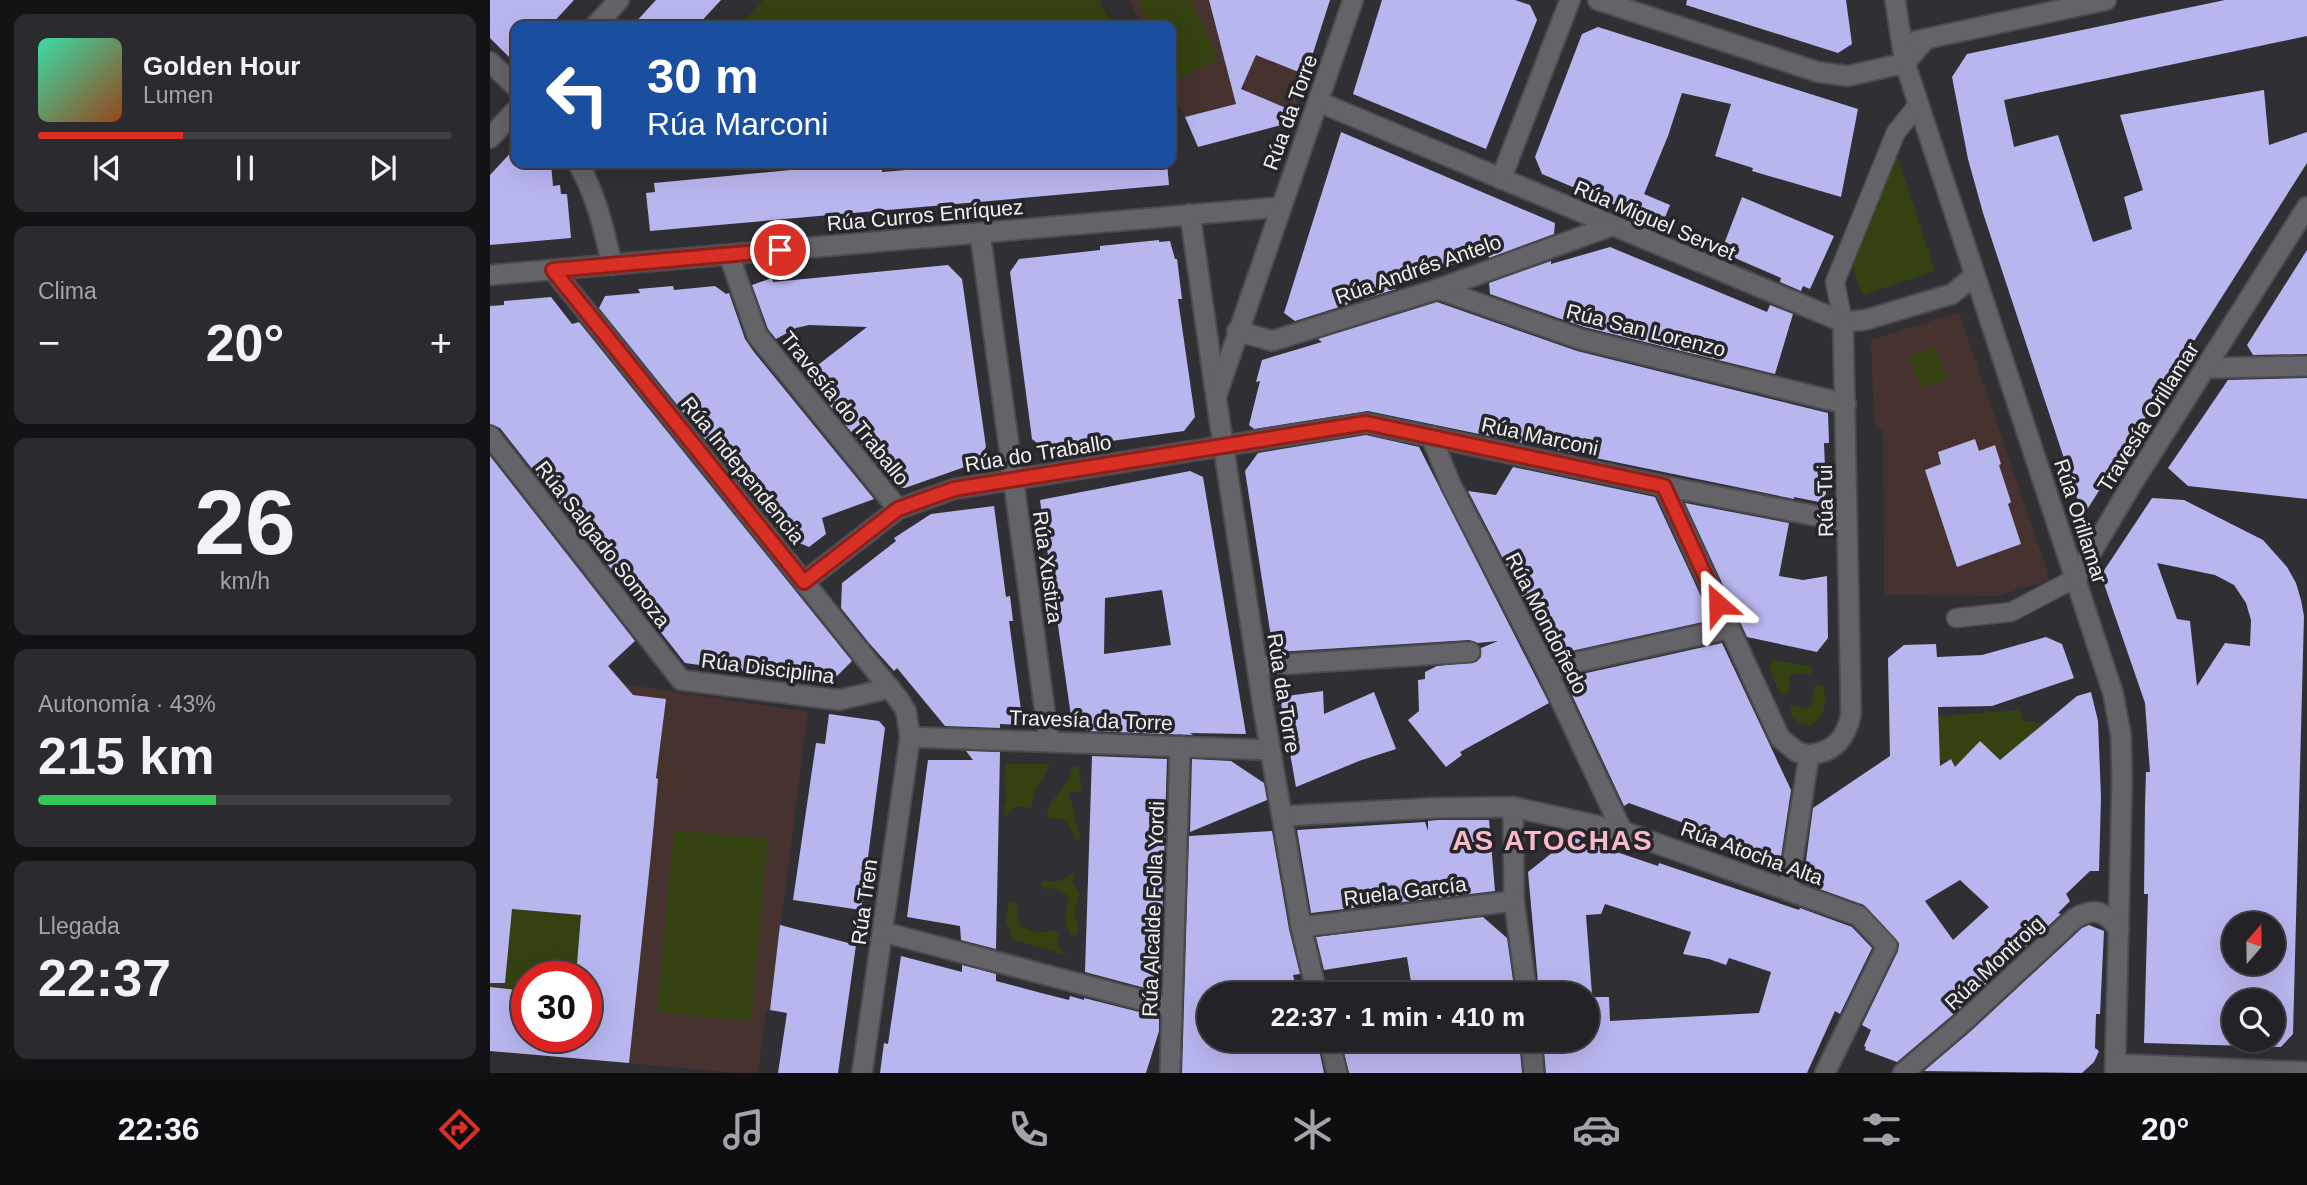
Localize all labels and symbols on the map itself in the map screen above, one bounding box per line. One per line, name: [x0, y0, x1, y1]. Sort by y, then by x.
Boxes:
street label: Rúa da Torre: [1258, 51, 1322, 173]
street label: Rúa Miguel Servet: [1571, 176, 1739, 264]
street label: Rúa Curros Enríquez: [826, 195, 1024, 235]
pin: [750, 220, 810, 280]
street label: Rúa Andrés Antelo: [1332, 230, 1504, 308]
street label: Rúa San Lorenzo: [1564, 299, 1728, 361]
street label: Travesía do Traballo: [776, 327, 914, 489]
street label: Travesía Orillamar: [2093, 338, 2203, 496]
street label: Rúa Independencia: [677, 392, 809, 548]
street label: Rúa Marconi: [1479, 412, 1601, 460]
street label: Rúa do Traballo: [963, 430, 1113, 476]
street label: Rúa Salgado Somoza: [531, 456, 675, 632]
street label: Rúa Orillamar: [2050, 456, 2112, 586]
street label: Rúa Tui: [1813, 465, 1837, 537]
street label: Rúa Xustiza: [1029, 509, 1067, 625]
street label: Rúa Mondoñedo: [1502, 549, 1592, 697]
position arrow: [1681, 567, 1755, 641]
street label: Rúa da Torre: [1263, 631, 1305, 755]
street label: Rúa Disciplina: [700, 648, 836, 688]
street label: Travesía da Torre: [1009, 706, 1173, 734]
street label: Rúa Alcalde Folla Yordi: [1138, 801, 1168, 1017]
street label: Rúa Atocha Alta: [1678, 817, 1826, 889]
district label: AS ATOCHAS: [1452, 825, 1654, 856]
street label: Rúa Tren: [847, 858, 881, 946]
street label: Ruela García: [1342, 872, 1468, 910]
street label: Rúa Montroig: [1940, 912, 2048, 1014]
north arrow: [2222, 912, 2286, 975]
speed limit sign: 30: [511, 961, 602, 1052]

